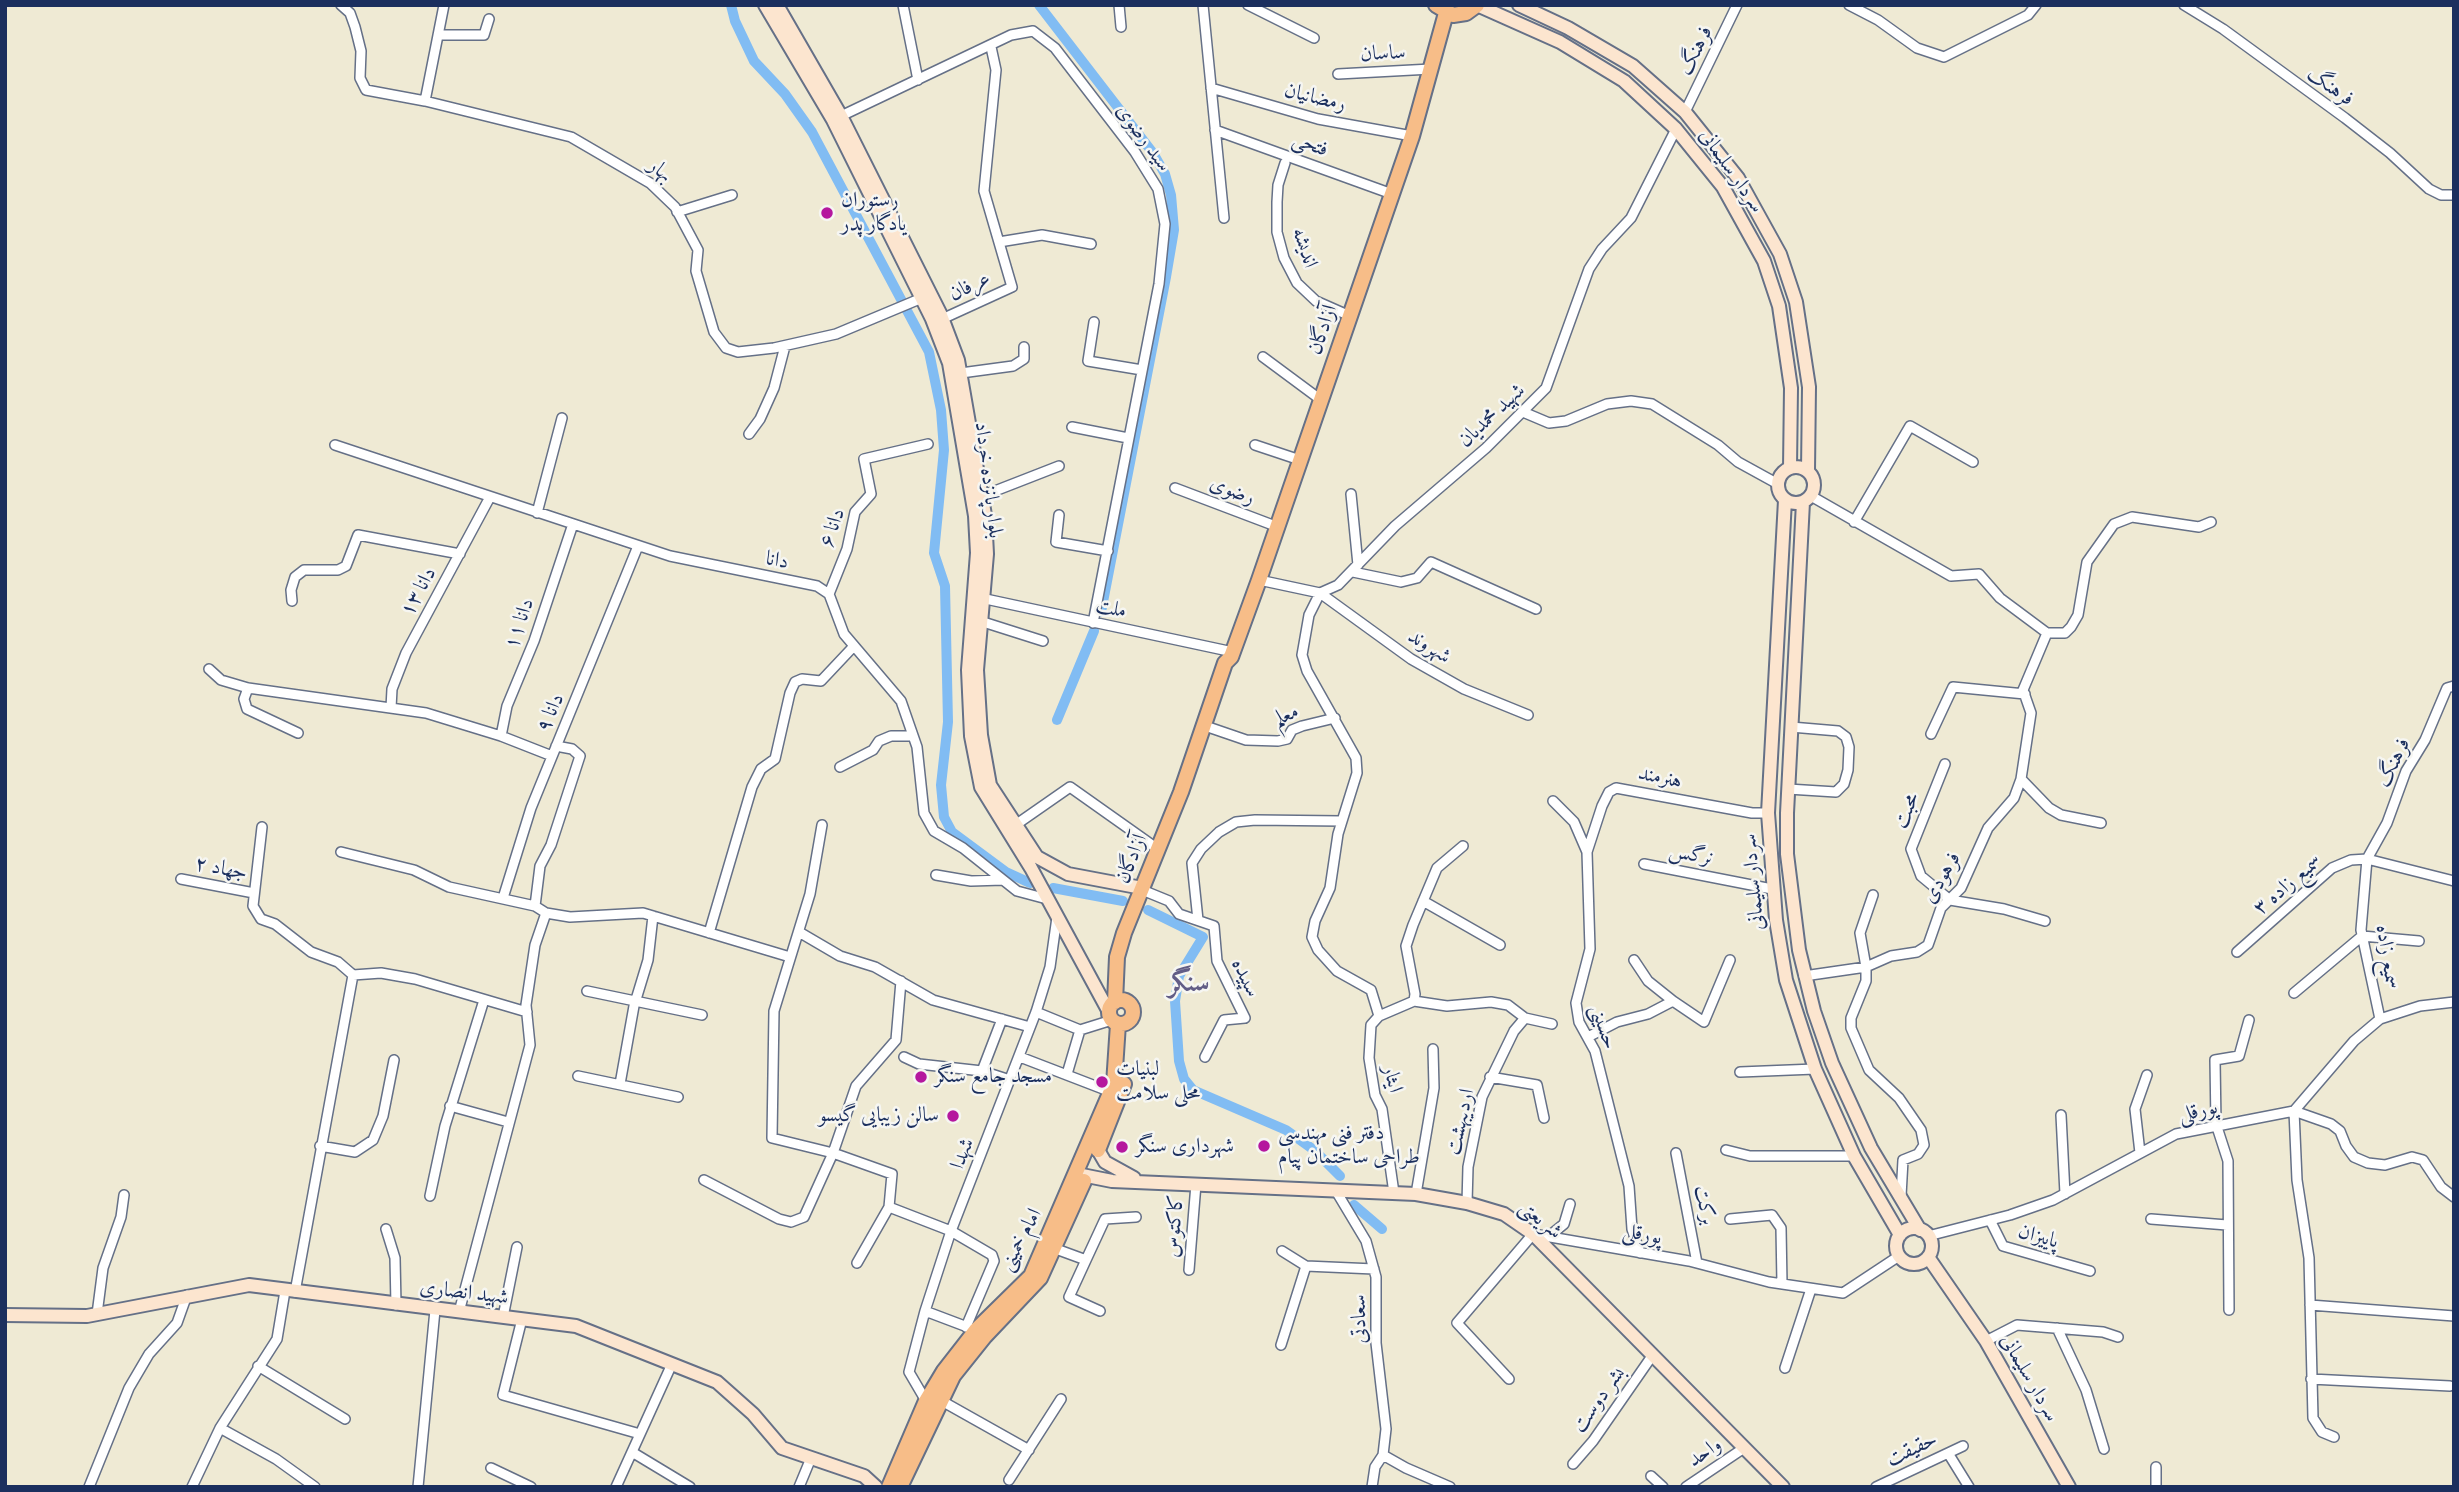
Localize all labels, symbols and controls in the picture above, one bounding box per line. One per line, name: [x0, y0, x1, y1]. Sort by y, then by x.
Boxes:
street label: فرهنگ: [1673, 22, 1719, 80]
street label: ساسان: [1360, 40, 1406, 68]
street label: فرهنگ: [2302, 62, 2358, 112]
street label: رمضانیان: [1282, 78, 1348, 118]
street label: سید رضوی: [1110, 99, 1176, 177]
street label: سردار سلیمانی: [1693, 124, 1769, 218]
street label: فتحی: [1289, 127, 1331, 163]
street label: بهار: [643, 154, 677, 188]
place label: رستوران یادگار پدر: [841, 188, 906, 238]
marker: رستوران یادگار پدر: [819, 205, 835, 221]
street label: اندیشه: [1285, 224, 1323, 272]
street label: عرفان: [945, 267, 995, 307]
street label: آزادگان: [1303, 302, 1343, 358]
street label: شهید محمدیان: [1453, 379, 1531, 453]
street label: بلوار پانزده خرداد: [968, 420, 1008, 540]
street label: رضوی: [1206, 471, 1258, 511]
street label: دانا ۶: [815, 505, 851, 551]
street label: دانا: [763, 546, 791, 576]
street label: دانا ۱۳: [395, 563, 443, 621]
street label: ملت: [1093, 593, 1129, 625]
street label: دانا ۱۱: [500, 595, 540, 653]
street label: شهروند: [1403, 624, 1455, 670]
street label: دانا ۹: [531, 690, 571, 736]
street label: معلم: [1269, 699, 1303, 733]
street label: فرهنگ: [2371, 734, 2417, 792]
street label: هنرمند: [1636, 761, 1684, 795]
street label: محبت: [1889, 789, 1925, 833]
street label: آزادگان: [1111, 831, 1153, 887]
street label: سردار سلیمانی: [1737, 833, 1771, 931]
street label: نرگس: [1667, 838, 1715, 872]
street label: فرهودی: [1917, 848, 1967, 908]
street label: سمیع زاده ۳: [2249, 849, 2327, 921]
street label: جهاد ۲: [193, 852, 249, 886]
street label: سمیع زاده: [2369, 923, 2405, 991]
street label: سپیده: [1225, 955, 1265, 1001]
district label: سنگر: [1168, 967, 1210, 1001]
street label: حسینی: [1584, 1001, 1622, 1053]
place label: لبنیات محلی سلامت: [1116, 1057, 1200, 1107]
street label: ایثار: [1376, 1062, 1408, 1096]
place label: مسجد جامع سنگر: [935, 1064, 1052, 1090]
marker: مسجد جامع سنگر: [913, 1069, 929, 1085]
marker: لبنیات محلی سلامت: [1094, 1074, 1110, 1090]
street label: اردیبهشت: [1441, 1086, 1481, 1158]
street label: پورقلی: [2176, 1095, 2220, 1129]
place label: سالن زیبایی گیسو: [818, 1103, 939, 1129]
marker: سالن زیبایی گیسو: [945, 1108, 961, 1124]
place label: دفتر فنی مهندسی طراحی ساختمان پیام: [1278, 1121, 1420, 1171]
place label: شهرداری سنگر: [1136, 1134, 1234, 1160]
street label: شهدا: [945, 1135, 981, 1173]
marker: دفتر فنی مهندسی طراحی ساختمان پیام: [1256, 1138, 1272, 1154]
marker: شهرداری سنگر: [1114, 1139, 1130, 1155]
street label: برکت: [1688, 1183, 1720, 1227]
street label: کاکتوس: [1160, 1193, 1190, 1259]
street label: شریعتی: [1513, 1195, 1567, 1245]
street label: امام خمینی: [994, 1204, 1048, 1276]
street label: پورقلی: [1620, 1219, 1664, 1251]
street label: پاییزان: [2015, 1219, 2061, 1255]
street label: شهید انصاری: [418, 1275, 510, 1311]
street label: سعادتی: [1347, 1294, 1373, 1344]
street label: سردار سلیمانی: [1994, 1330, 2064, 1426]
street label: بشر دوست: [1567, 1362, 1631, 1438]
street label: حقیقت: [1883, 1427, 1941, 1473]
street label: واحد: [1683, 1433, 1727, 1473]

